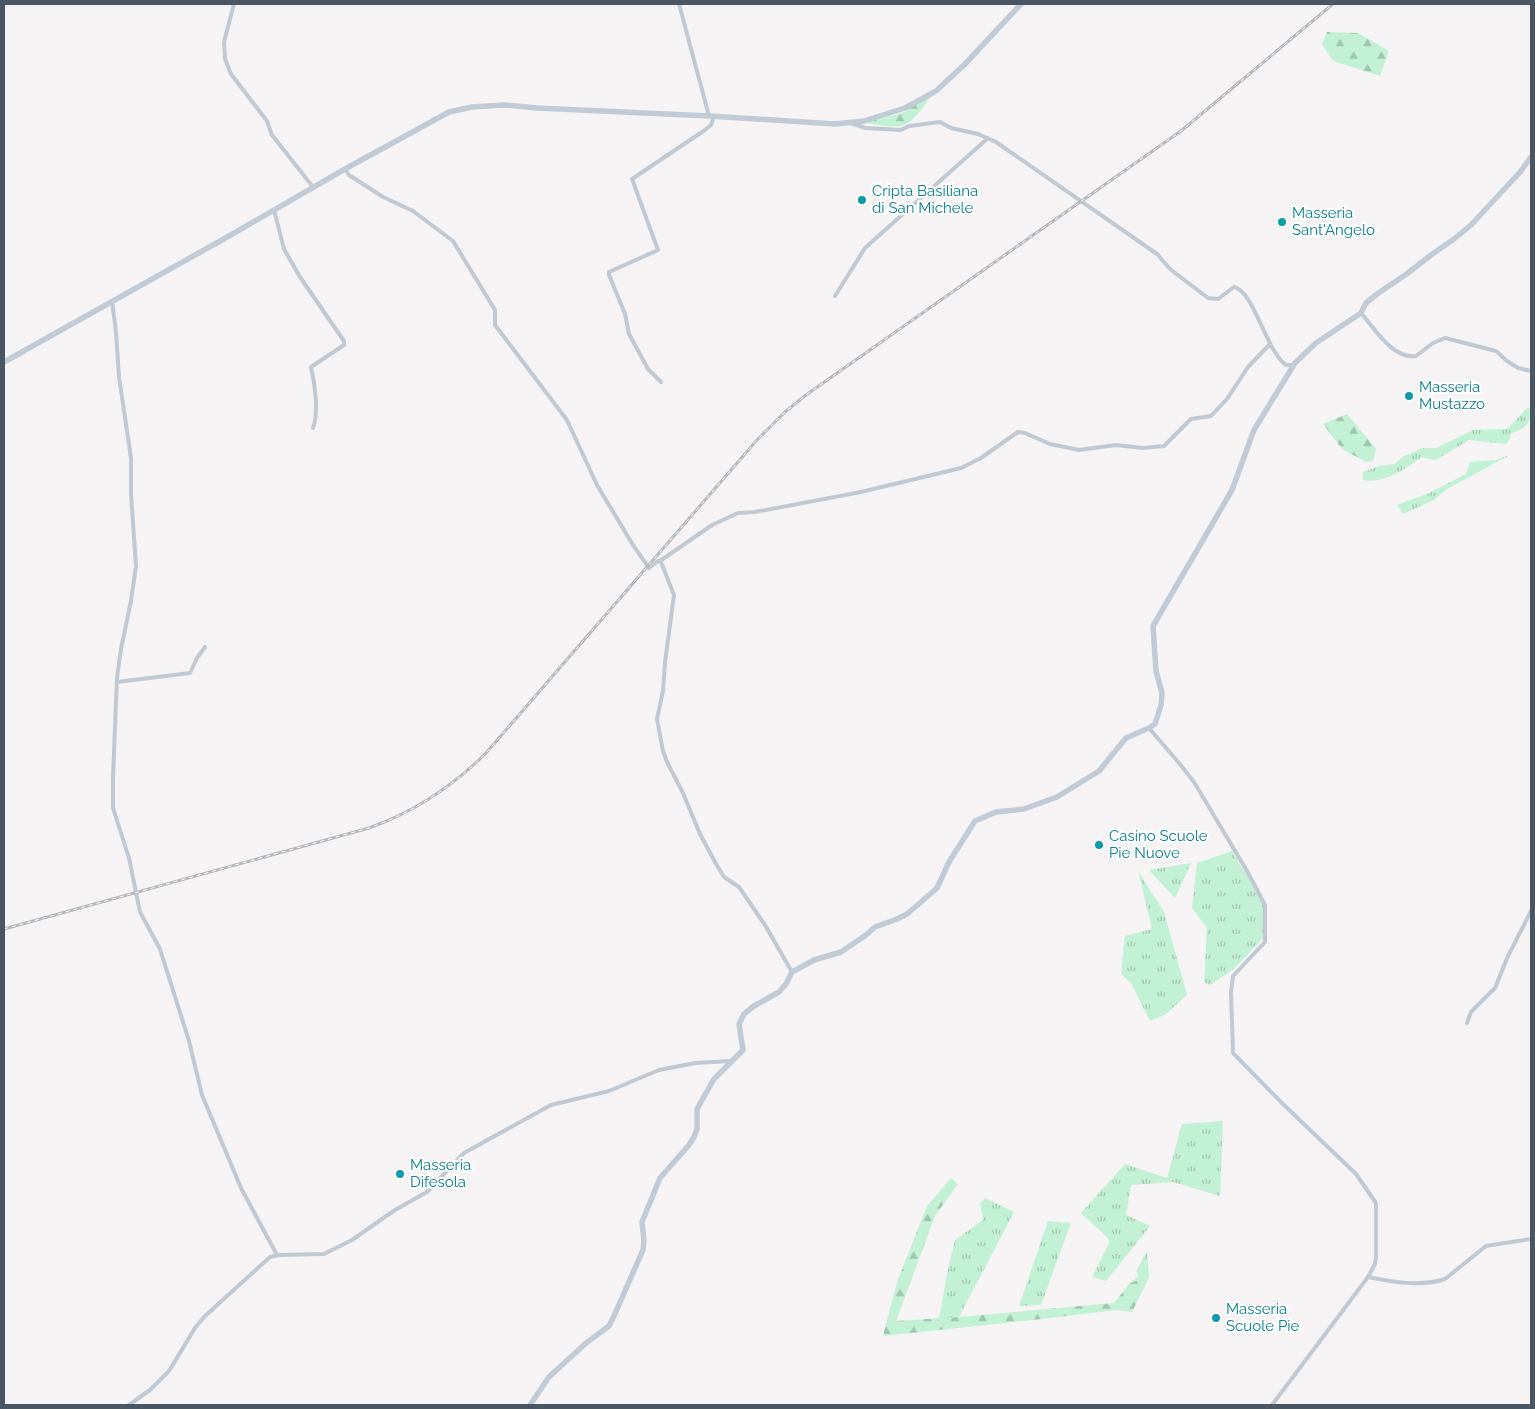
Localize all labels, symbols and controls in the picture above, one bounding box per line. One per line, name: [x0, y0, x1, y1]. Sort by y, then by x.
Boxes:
place label: Cripta Basiliana di San Michele: [872, 182, 978, 217]
marker: Cripta Basiliana di San Michele: [856, 194, 868, 206]
place label: Masseria Sant'Angelo: [1292, 204, 1375, 239]
marker: Masseria Sant'Angelo: [1276, 216, 1288, 228]
place label: Masseria Mustazzo: [1419, 378, 1485, 413]
marker: Masseria Mustazzo: [1403, 390, 1415, 402]
place label: Casino Scuole Pie Nuove: [1109, 827, 1208, 862]
marker: Casino Scuole Pie Nuove: [1093, 839, 1105, 851]
place label: Masseria Difesola: [410, 1156, 471, 1191]
marker: Masseria Difesola: [394, 1168, 406, 1180]
place label: Masseria Scuole Pie: [1226, 1300, 1299, 1335]
marker: Masseria Scuole Pie: [1210, 1312, 1222, 1324]

